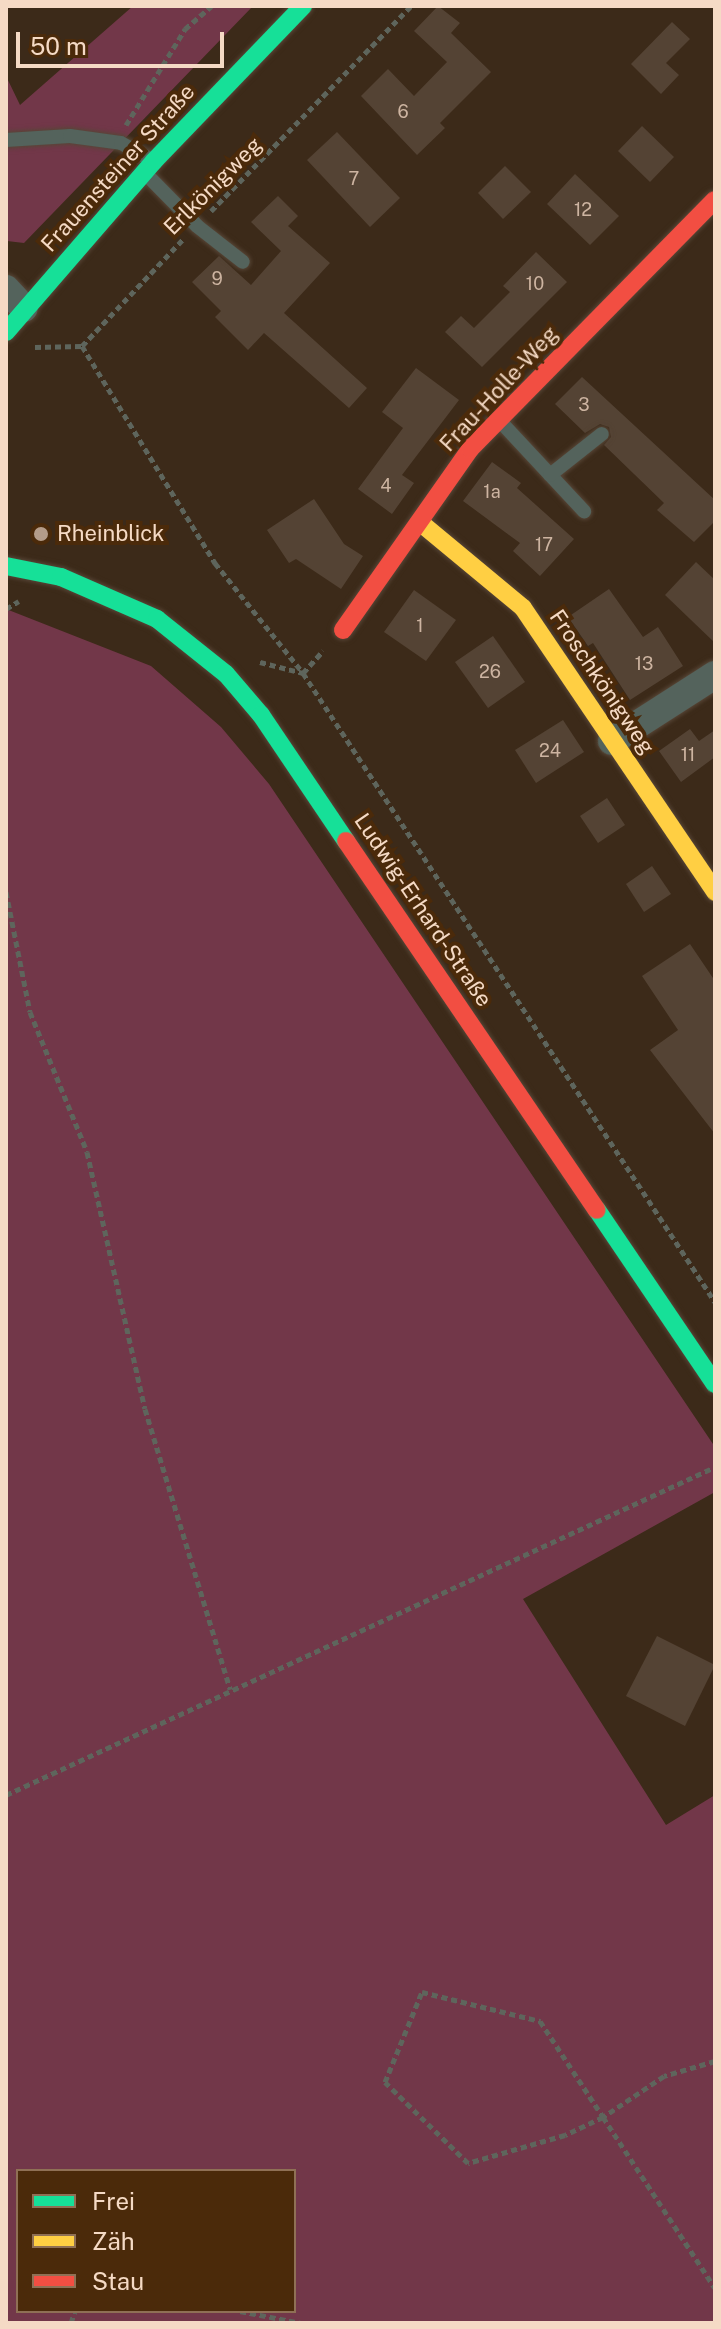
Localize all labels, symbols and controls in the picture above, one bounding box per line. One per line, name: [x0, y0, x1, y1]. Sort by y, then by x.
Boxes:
scale bar: [20, 16, 228, 66]
text: 50 m: [30, 32, 87, 60]
street label: Frauensteiner Straße: [36, 79, 200, 257]
house number: 6: [397, 101, 409, 123]
street label: Erlkönigweg: [159, 132, 267, 240]
house number: 7: [349, 168, 359, 190]
house number: 12: [574, 199, 592, 221]
house number: 9: [211, 268, 223, 290]
house number: 10: [526, 273, 544, 295]
street label: Frau-Holle-Weg: [434, 321, 564, 457]
house number: 3: [578, 394, 590, 416]
house number: 4: [380, 475, 392, 497]
house number: 1a: [483, 481, 501, 503]
place label: Rheinblick: [57, 521, 164, 547]
marker: Rheinblick: [32, 525, 50, 543]
house number: 17: [535, 534, 553, 556]
street label: Froschkönigweg: [544, 605, 660, 759]
house number: 1: [416, 615, 424, 637]
house number: 13: [635, 653, 653, 675]
house number: 26: [479, 661, 501, 683]
house number: 24: [539, 740, 561, 762]
house number: 11: [681, 744, 695, 766]
street label: Ludwig-Erhard-Straße: [349, 808, 497, 1012]
legend: [16, 2169, 296, 2313]
text: Frei: [92, 2187, 135, 2215]
text: Zäh: [92, 2227, 135, 2255]
text: Stau: [92, 2267, 144, 2295]

